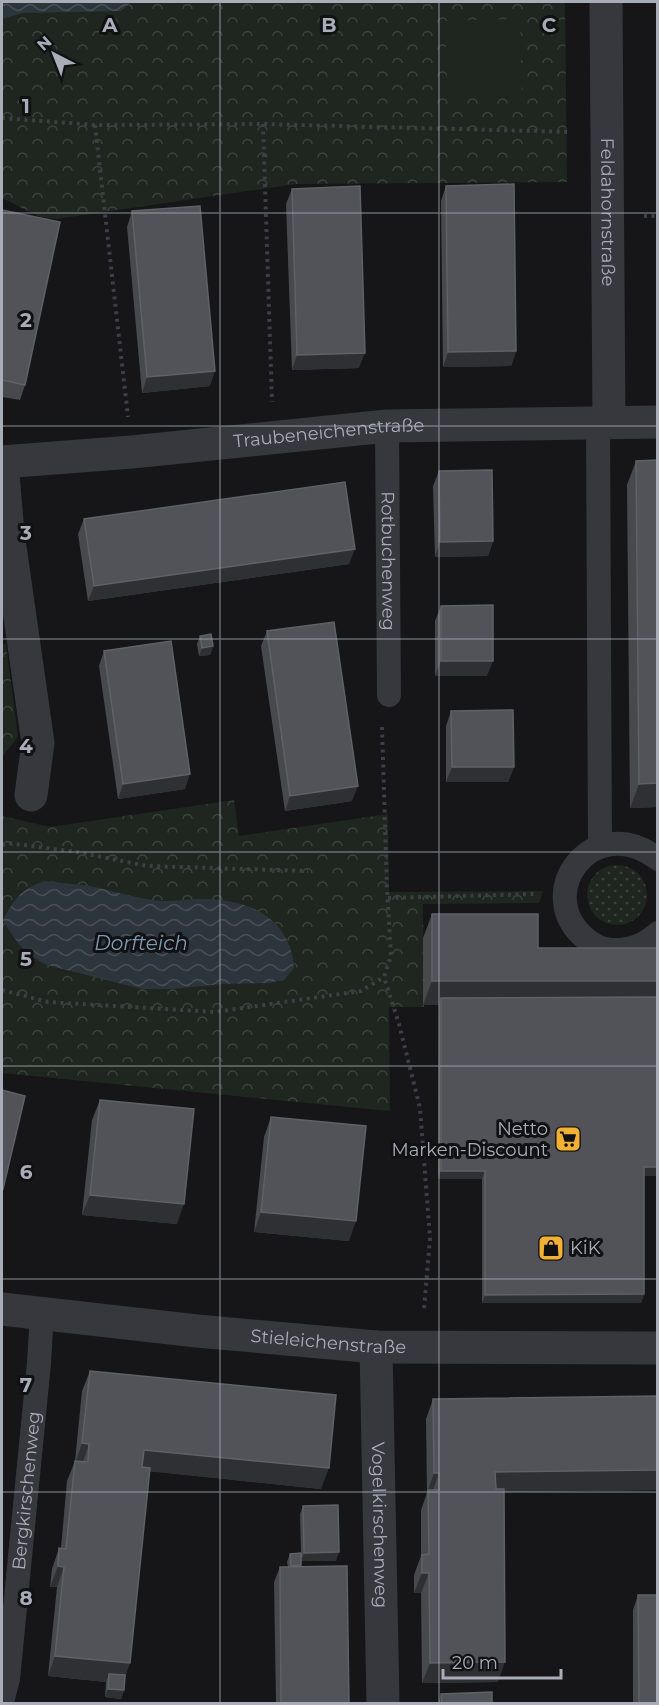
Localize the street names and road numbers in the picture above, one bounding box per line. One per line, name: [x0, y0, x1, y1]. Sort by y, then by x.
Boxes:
street label: Feldahornstraße: [596, 138, 619, 286]
street label: Traubeneichenstraße: [232, 414, 425, 453]
street label: Rotbuchenweg: [376, 491, 400, 631]
street label: Stieleichenstraße: [250, 1325, 406, 1358]
street label: Bergkirschenweg: [8, 1410, 45, 1571]
street label: Vogelkirschenweg: [367, 1442, 392, 1608]

